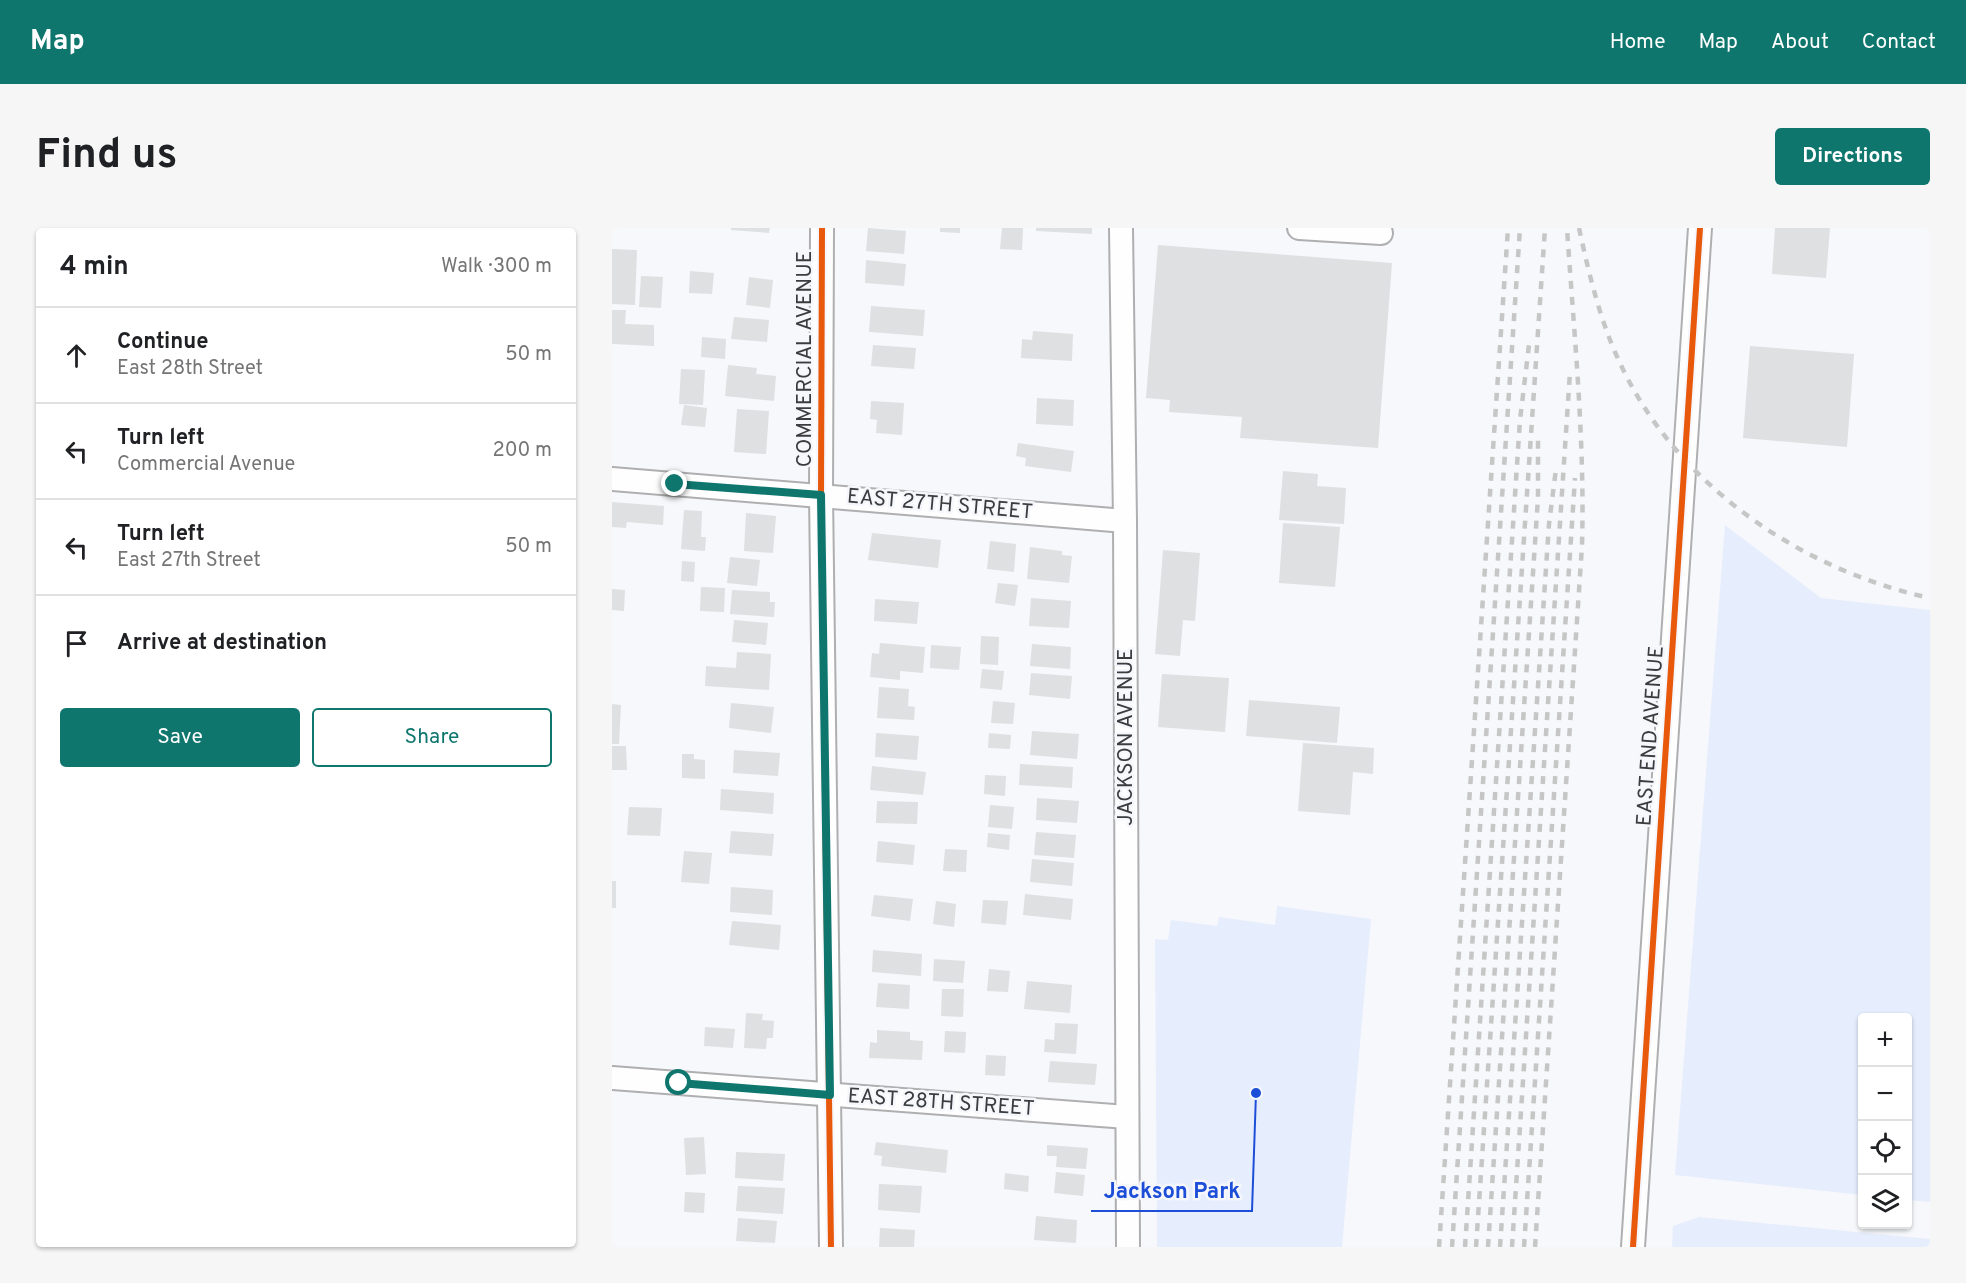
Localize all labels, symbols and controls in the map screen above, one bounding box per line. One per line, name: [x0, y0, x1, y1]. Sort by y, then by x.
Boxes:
text: Map: [30, 24, 85, 60]
text: Home: [1610, 29, 1666, 56]
text: Map: [1699, 29, 1738, 56]
text: About: [1771, 29, 1829, 56]
text: Contact: [1862, 29, 1936, 56]
button: Directions: [1775, 128, 1930, 185]
text: Find us: [36, 130, 177, 183]
text: 4 min: [60, 251, 129, 284]
street label: COMMERCIAL AVENUE: [792, 251, 819, 467]
text: Walk · 300 m: [441, 254, 552, 280]
text: Continue: [117, 329, 208, 356]
icon: ahead: [60, 339, 93, 372]
text: 50 m: [505, 342, 552, 368]
text: East 28th Street: [117, 356, 263, 382]
text: Turn left: [117, 425, 205, 452]
icon: left: [60, 435, 93, 468]
text: 200 m: [493, 438, 552, 464]
text: Commercial Avenue: [117, 452, 295, 478]
route end: [661, 470, 687, 496]
street label: EAST 27TH STREET: [846, 483, 1034, 527]
text: Turn left: [117, 521, 205, 548]
icon: left: [60, 531, 93, 564]
text: 50 m: [505, 534, 552, 560]
text: East 27th Street: [117, 548, 261, 574]
icon: arrive: [60, 627, 93, 660]
text: Arrive at destination: [117, 630, 327, 657]
street label: EAST END AVENUE: [1631, 645, 1671, 827]
street label: JACKSON AVENUE: [1113, 648, 1140, 826]
button: Save: [60, 708, 300, 767]
button: Share: [312, 708, 552, 767]
map controls: [1858, 1013, 1912, 1229]
button: +: [1858, 1013, 1912, 1067]
button: −: [1858, 1067, 1912, 1121]
route start: [665, 1069, 691, 1095]
street label: EAST 28TH STREET: [847, 1083, 1035, 1123]
button: locate: [1858, 1121, 1912, 1175]
callout: Jackson Park: [1091, 1171, 1252, 1211]
button: layers: [1858, 1175, 1912, 1229]
text: Jackson Park: [1103, 1179, 1241, 1206]

